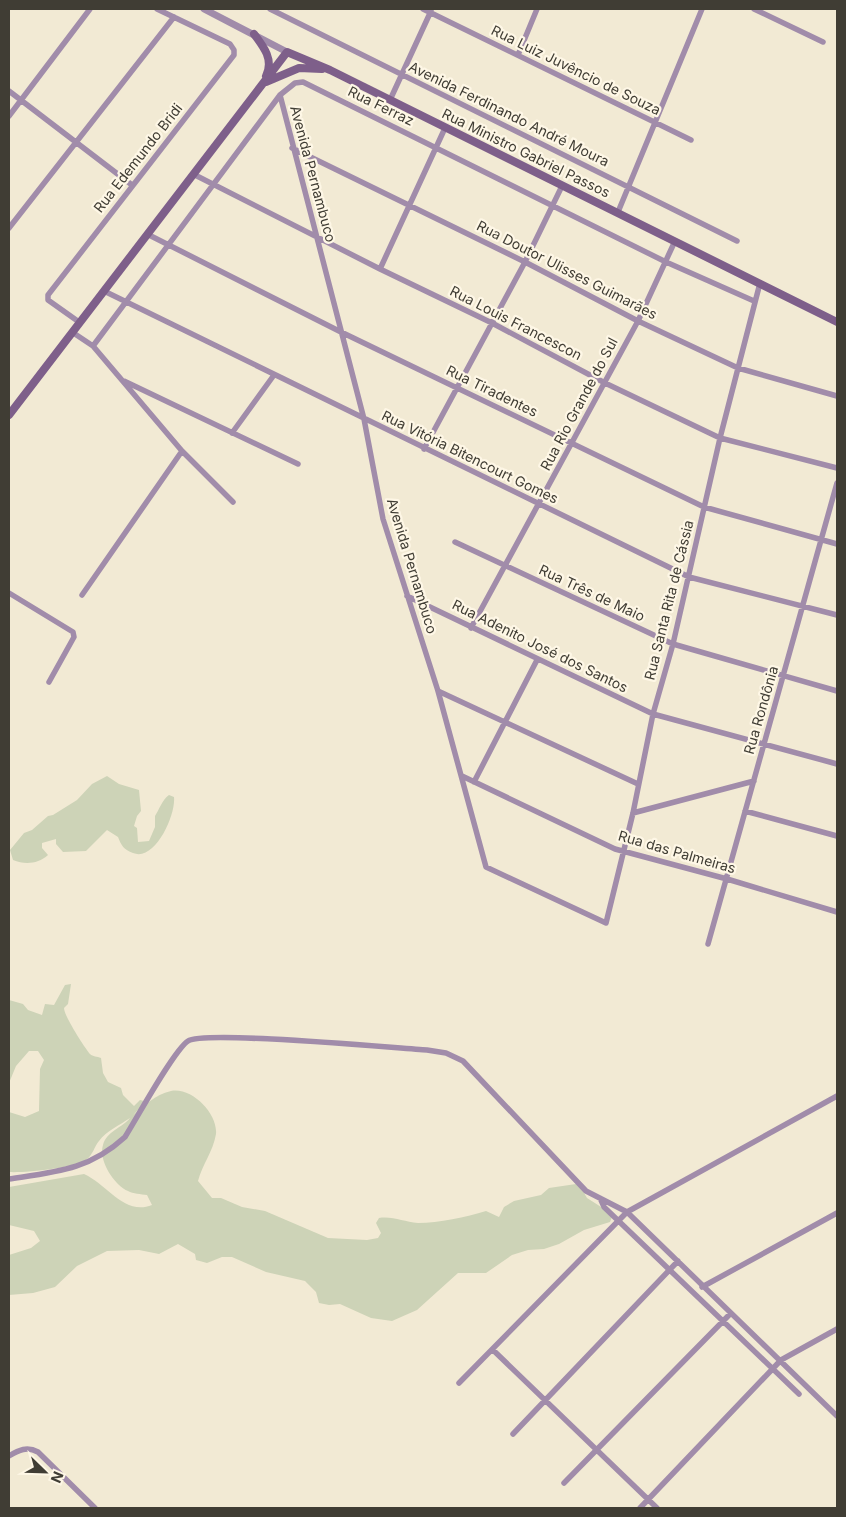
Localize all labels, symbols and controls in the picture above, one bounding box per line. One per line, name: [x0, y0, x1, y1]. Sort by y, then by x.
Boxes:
street label: Rua Luiz Juvêncio de Souza: [489, 21, 664, 118]
street label: Avenida Ferdinando André Moura: [406, 58, 612, 170]
street label: Rua Ferraz: [345, 82, 417, 129]
street label: Rua Edemundo Bridi: [90, 100, 186, 216]
street label: Avenida Pernambuco: [287, 104, 340, 244]
street label: Rua Ministro Gabriel Passos: [439, 104, 613, 201]
street label: Rua Doutor Ulisses Guimarães: [474, 217, 660, 323]
street label: Rua Louis Francescon: [447, 282, 585, 363]
street label: Rua Rio Grande do Sul: [536, 334, 621, 473]
street label: Rua Tiradentes: [444, 361, 541, 420]
street label: Rua Vitória Bitencourt Gomes: [379, 406, 561, 507]
street label: Avenida Pernambuco: [384, 496, 441, 636]
street label: Rua Santa Rita de Cássia: [640, 518, 697, 682]
street label: Rua Três de Maio: [537, 561, 648, 625]
street label: Rua Adenito José dos Santos: [450, 596, 631, 696]
street label: Rua Rondônia: [740, 664, 781, 756]
street label: Rua das Palmeiras: [616, 827, 738, 876]
north arrow: [20, 1447, 70, 1497]
text: N: [48, 1469, 67, 1486]

